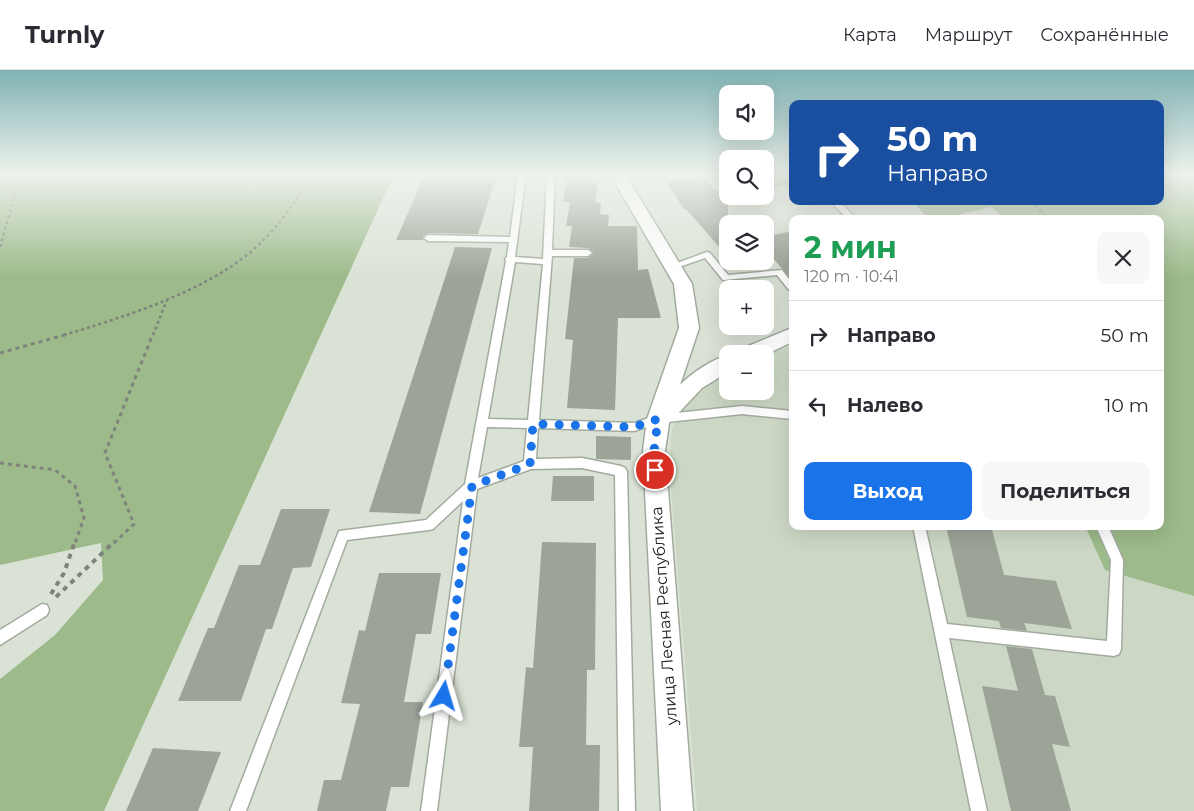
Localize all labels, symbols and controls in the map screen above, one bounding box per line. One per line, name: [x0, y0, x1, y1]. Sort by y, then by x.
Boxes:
text: Turnly: [25, 20, 104, 49]
text: Карта: [843, 24, 897, 46]
text: Маршрут: [925, 24, 1012, 46]
text: Сохранённые: [1040, 24, 1169, 46]
map controls: [719, 85, 774, 400]
button: sound: [719, 85, 774, 140]
text: 50 m: [887, 117, 978, 160]
icon: right: [804, 120, 869, 185]
button: search: [719, 150, 774, 205]
text: Направо: [887, 160, 988, 187]
button: layers: [719, 215, 774, 270]
text: 2 мин: [804, 229, 897, 266]
button: close: [1097, 232, 1149, 284]
text: 120 m · 10:41: [804, 267, 899, 286]
button: +: [719, 280, 774, 335]
icon: right: [804, 322, 832, 350]
text: Направо: [847, 324, 936, 347]
text: 50 m: [1101, 324, 1149, 347]
button: −: [719, 345, 774, 400]
icon: left: [804, 392, 832, 420]
text: Налево: [847, 394, 923, 417]
text: 10 m: [1104, 394, 1149, 417]
pin: [634, 449, 676, 491]
icon: arrive: [641, 456, 669, 484]
button: Выход: [804, 462, 972, 520]
button: Поделиться: [982, 462, 1149, 520]
street label: улица Лесная Республика: [647, 506, 681, 727]
position arrow: [417, 669, 469, 721]

